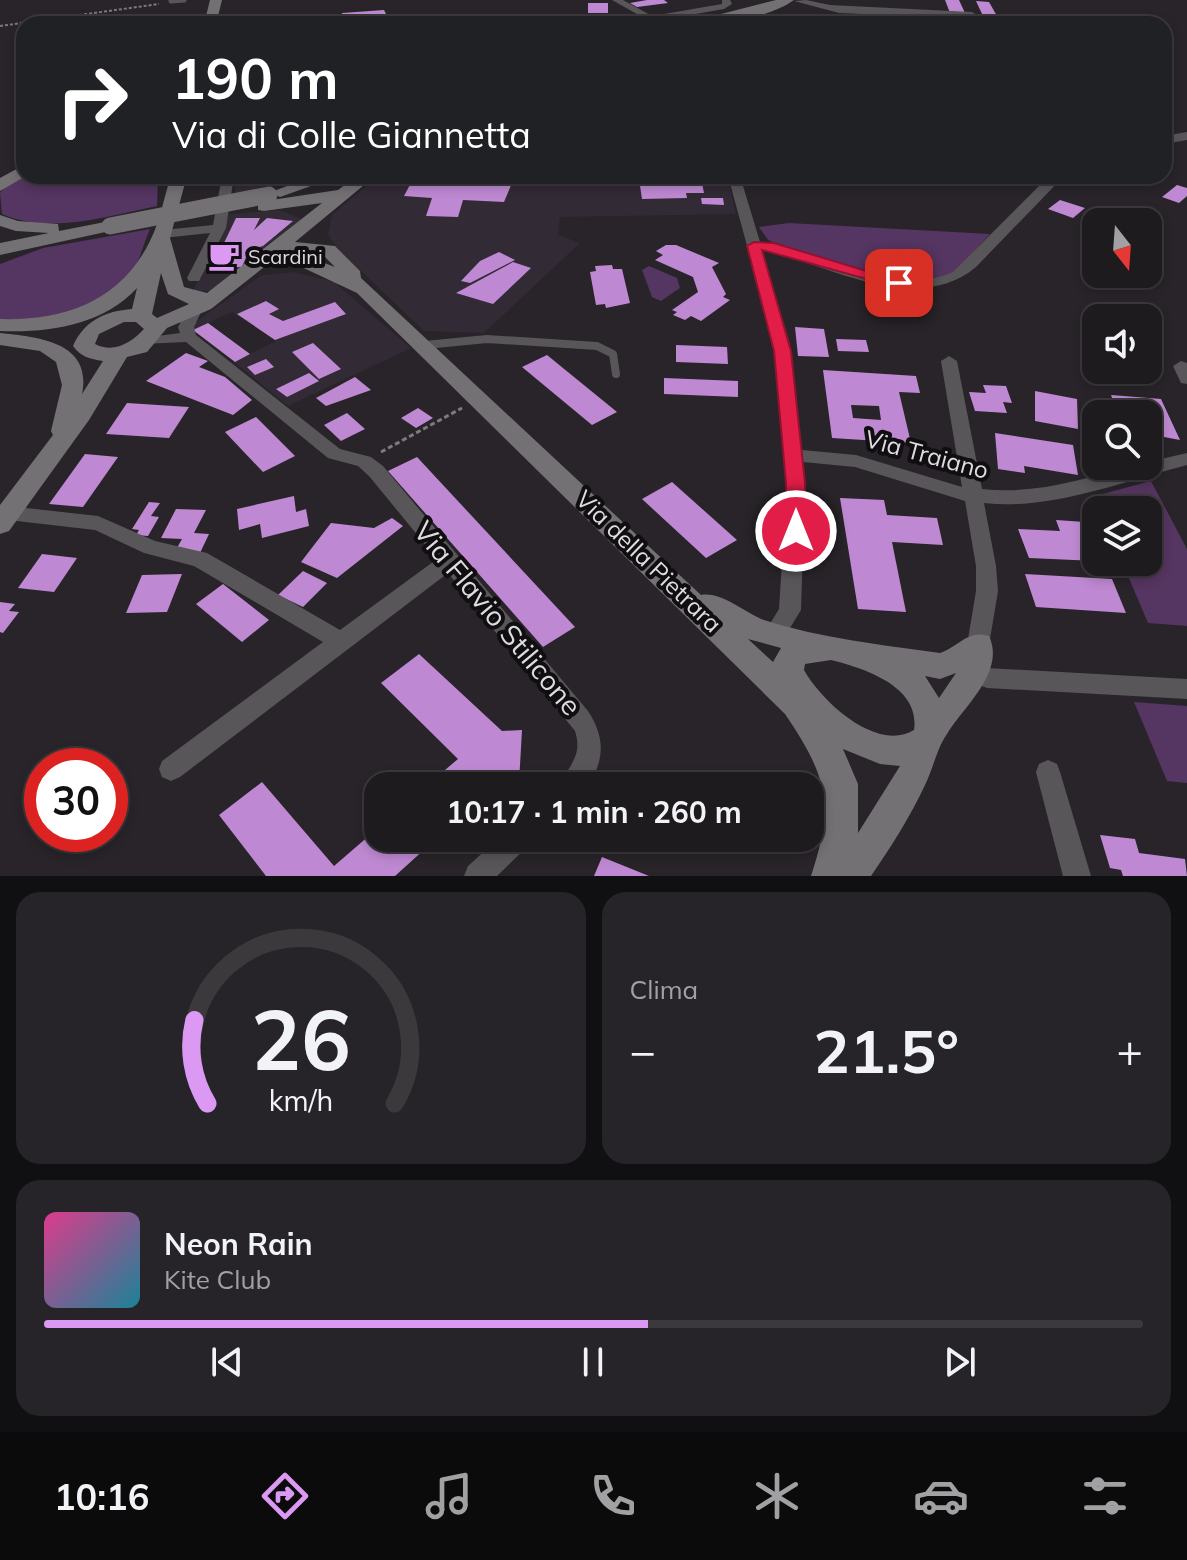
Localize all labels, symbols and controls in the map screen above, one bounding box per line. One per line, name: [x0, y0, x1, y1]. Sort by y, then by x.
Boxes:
text: 190 m: [172, 43, 339, 113]
icon: right: [40, 48, 144, 152]
text: Via di Colle Giannetta: [172, 112, 531, 157]
north arrow: [1082, 208, 1162, 288]
map controls: [1082, 208, 1162, 576]
cafe icon: Scardini: [207, 239, 241, 273]
place label: Scardini: [248, 244, 323, 269]
pin: [865, 249, 933, 317]
icon: arrive: [877, 261, 921, 305]
button: sound: [1082, 304, 1162, 384]
button: search: [1082, 400, 1162, 480]
street label: Via Traiano: [862, 423, 992, 485]
street label: Via della Pietrara: [570, 484, 728, 638]
position arrow: [754, 489, 838, 573]
button: layers: [1082, 496, 1162, 576]
street label: Via Flavio Stilicone: [407, 514, 589, 722]
speed limit sign: 30: [24, 748, 128, 852]
text: 10:17 · 1 min · 260 m: [446, 793, 742, 831]
text: Clima: [630, 973, 698, 1006]
text: 26: [251, 986, 351, 1091]
text: 21.5°: [813, 1013, 959, 1088]
text: −: [630, 1023, 656, 1078]
text: +: [1117, 1023, 1143, 1078]
text: km/h: [268, 1082, 333, 1118]
text: Neon Rain: [164, 1225, 313, 1263]
text: Kite Club: [164, 1263, 271, 1296]
icon: previous: [205, 1340, 249, 1384]
icon: pause: [571, 1340, 615, 1384]
icon: next: [938, 1340, 982, 1384]
icon: directions: [257, 1468, 313, 1524]
icon: music: [421, 1468, 477, 1524]
icon: phone: [585, 1468, 641, 1524]
icon: climate: [749, 1468, 805, 1524]
icon: car: [913, 1468, 969, 1524]
icon: filters: [1077, 1468, 1133, 1524]
text: 10:16: [54, 1474, 149, 1519]

